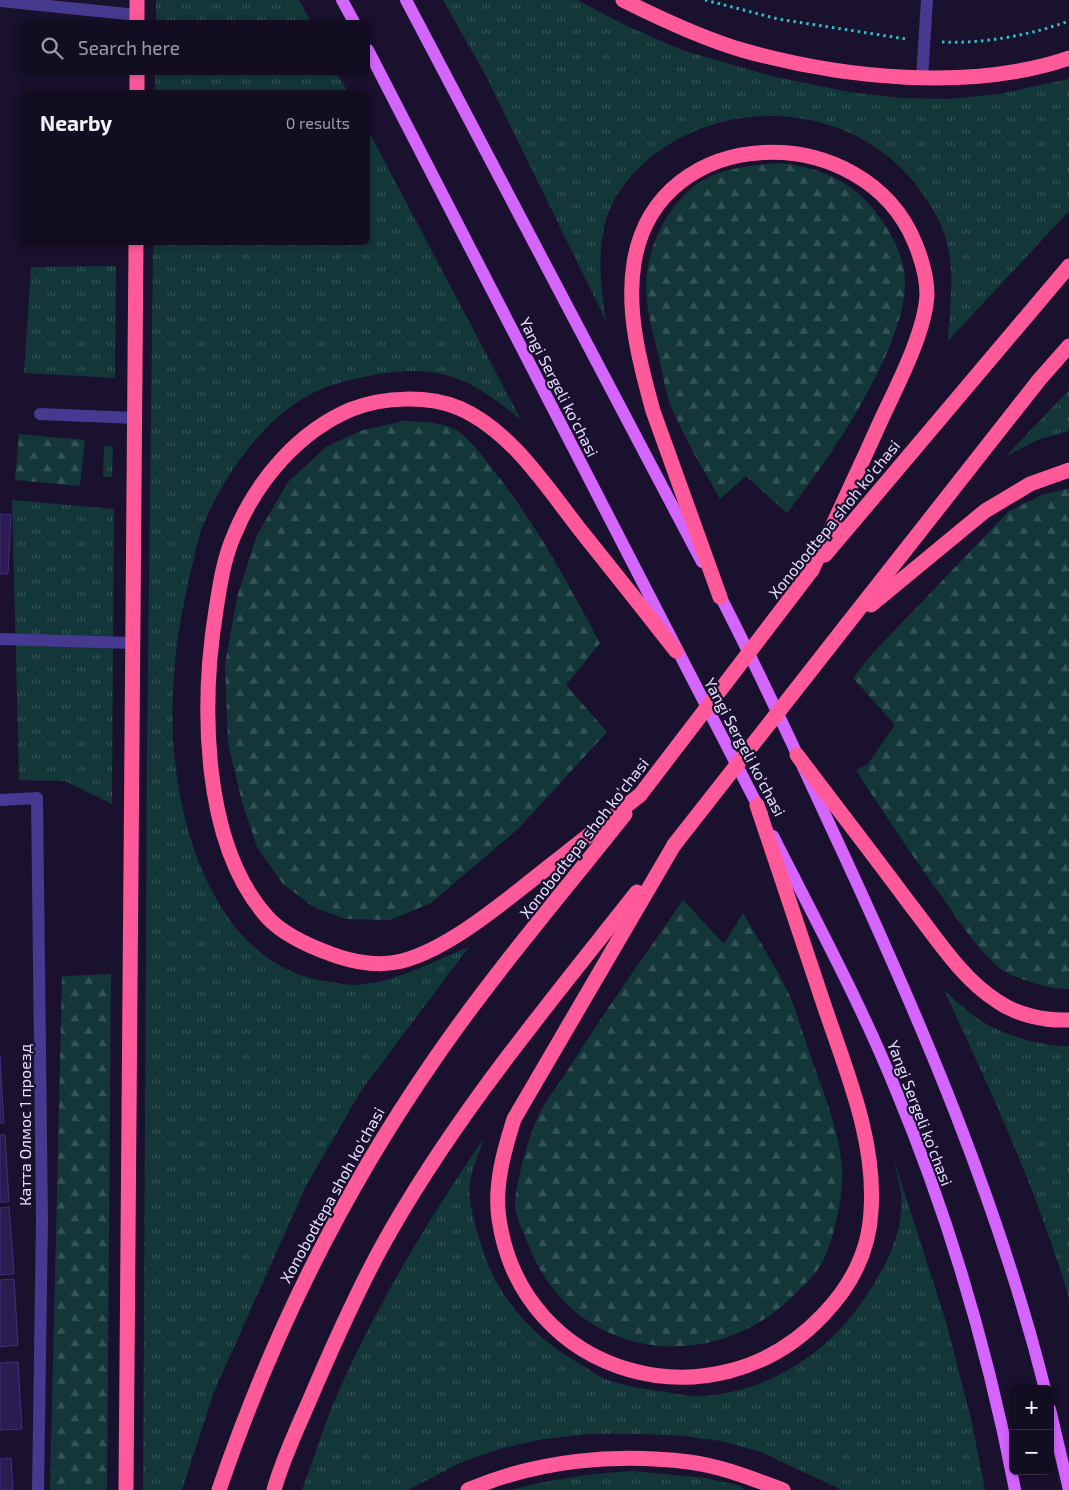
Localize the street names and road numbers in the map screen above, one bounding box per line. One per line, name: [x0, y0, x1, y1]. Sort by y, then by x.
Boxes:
street label: Yangi Sergeli ko'chasi: [516, 314, 603, 460]
street label: Xonobodtepa shoh ko'chasi: [764, 436, 903, 602]
street label: Yangi Sergeli ko'chasi: [701, 674, 790, 819]
street label: Xonobodtepa shoh ko'chasi: [515, 754, 652, 922]
street label: Yangi Sergeli ko'chasi: [884, 1037, 957, 1188]
street label: Катта Олмос 1 проезд: [15, 1044, 34, 1206]
street label: Xonobodtepa shoh ko'chasi: [275, 1104, 388, 1286]

